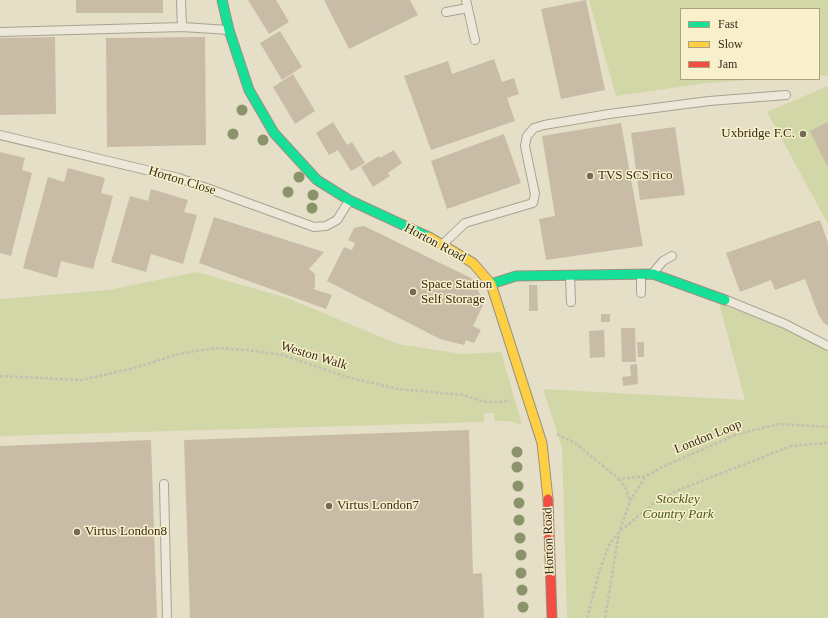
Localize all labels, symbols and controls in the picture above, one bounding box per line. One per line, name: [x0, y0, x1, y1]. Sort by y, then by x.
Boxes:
legend: [680, 8, 820, 80]
text: Fast: [718, 17, 738, 31]
text: Slow: [718, 37, 743, 51]
text: Jam: [718, 57, 737, 71]
place label: Uxbridge F.C.: [721, 126, 795, 142]
marker: Uxbridge F.C.: [798, 129, 808, 139]
street label: Horton Close: [146, 163, 218, 199]
place label: TVS SCS rico: [598, 168, 672, 184]
marker: TVS SCS rico: [585, 171, 595, 181]
street label: Horton Road: [402, 220, 468, 266]
place label: Space Station Self Storage: [421, 277, 492, 308]
marker: Space Station Self Storage: [408, 287, 418, 297]
street label: Weston Walk: [279, 338, 349, 374]
street label: London Loop: [672, 416, 744, 458]
park label: Stockley Country Park: [642, 492, 714, 523]
place label: Virtus London7: [337, 498, 419, 514]
marker: Virtus London7: [324, 501, 334, 511]
street label: Horton Road: [540, 507, 558, 575]
place label: Virtus London8: [85, 524, 167, 540]
marker: Virtus London8: [72, 527, 82, 537]

